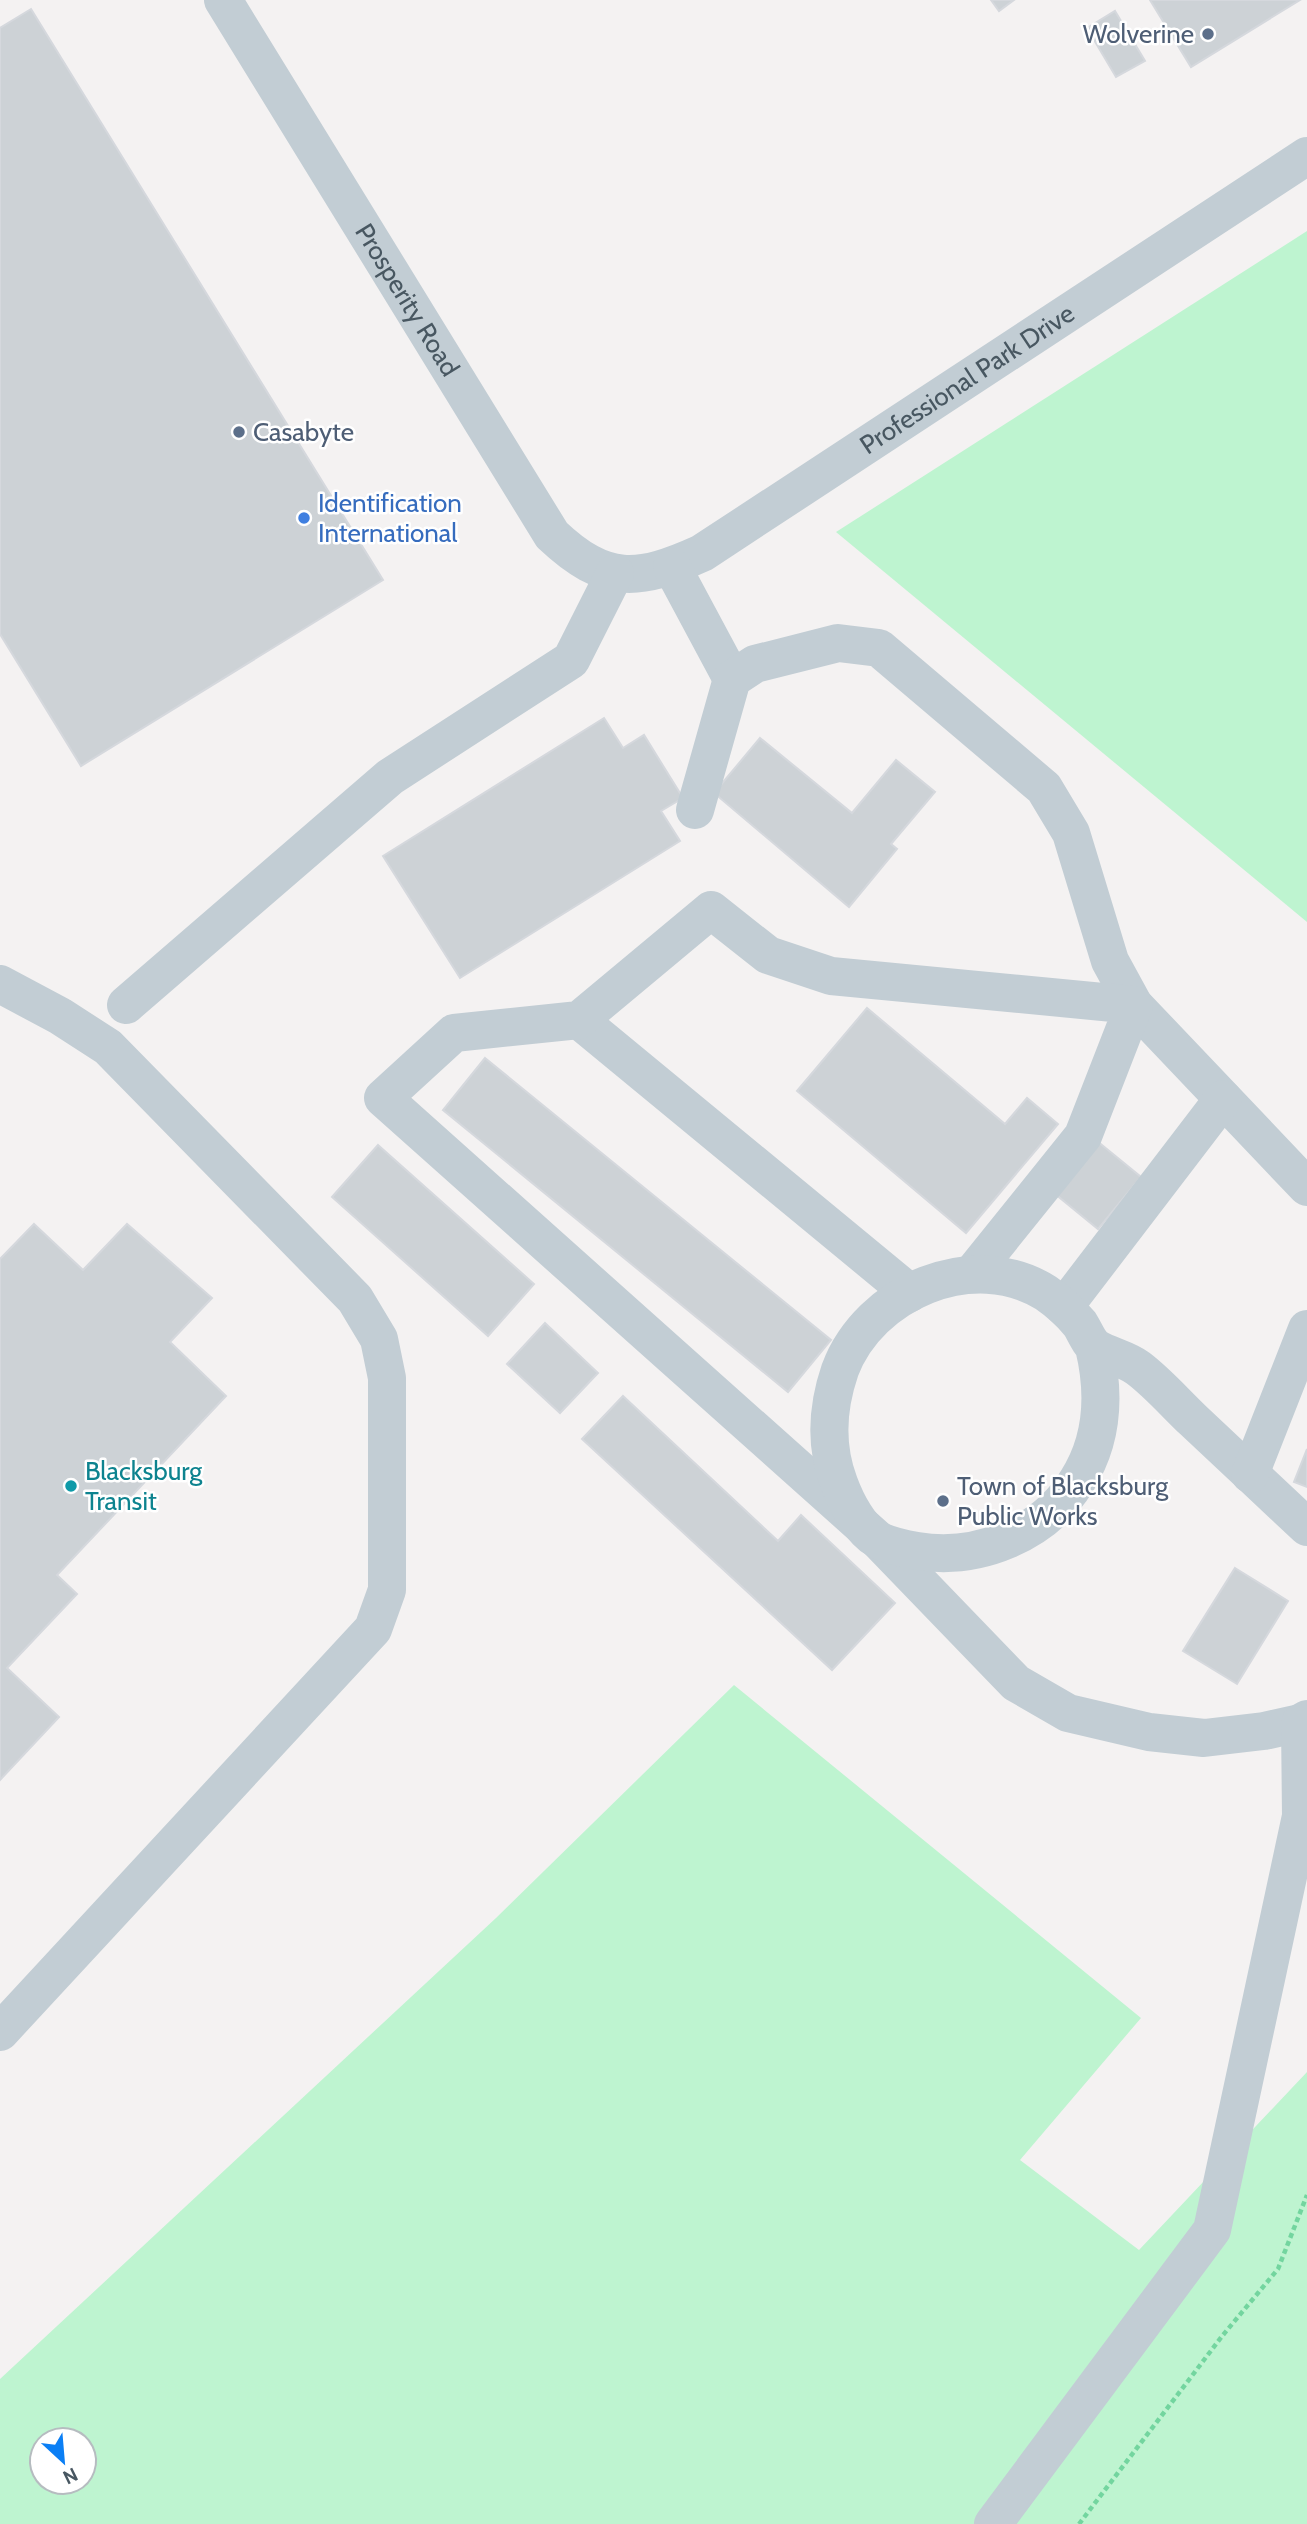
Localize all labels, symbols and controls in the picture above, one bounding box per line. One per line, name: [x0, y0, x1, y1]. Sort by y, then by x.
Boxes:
place label: Wolverine: [1083, 18, 1194, 50]
marker: Wolverine: [1200, 26, 1216, 42]
street label: Prosperity Road: [348, 218, 466, 382]
street label: Professional Park Drive: [854, 297, 1080, 461]
place label: Casabyte: [253, 416, 354, 448]
marker: Casabyte: [231, 424, 247, 440]
place label: Identification International: [318, 487, 462, 549]
marker: Identification International: [296, 510, 312, 526]
place label: Blacksburg Transit: [85, 1455, 203, 1517]
place label: Town of Blacksburg Public Works: [957, 1470, 1169, 1532]
marker: Blacksburg Transit: [63, 1478, 79, 1494]
marker: Town of Blacksburg Public Works: [935, 1493, 951, 1509]
north arrow: [28, 2426, 98, 2496]
text: N: [59, 2463, 81, 2489]

